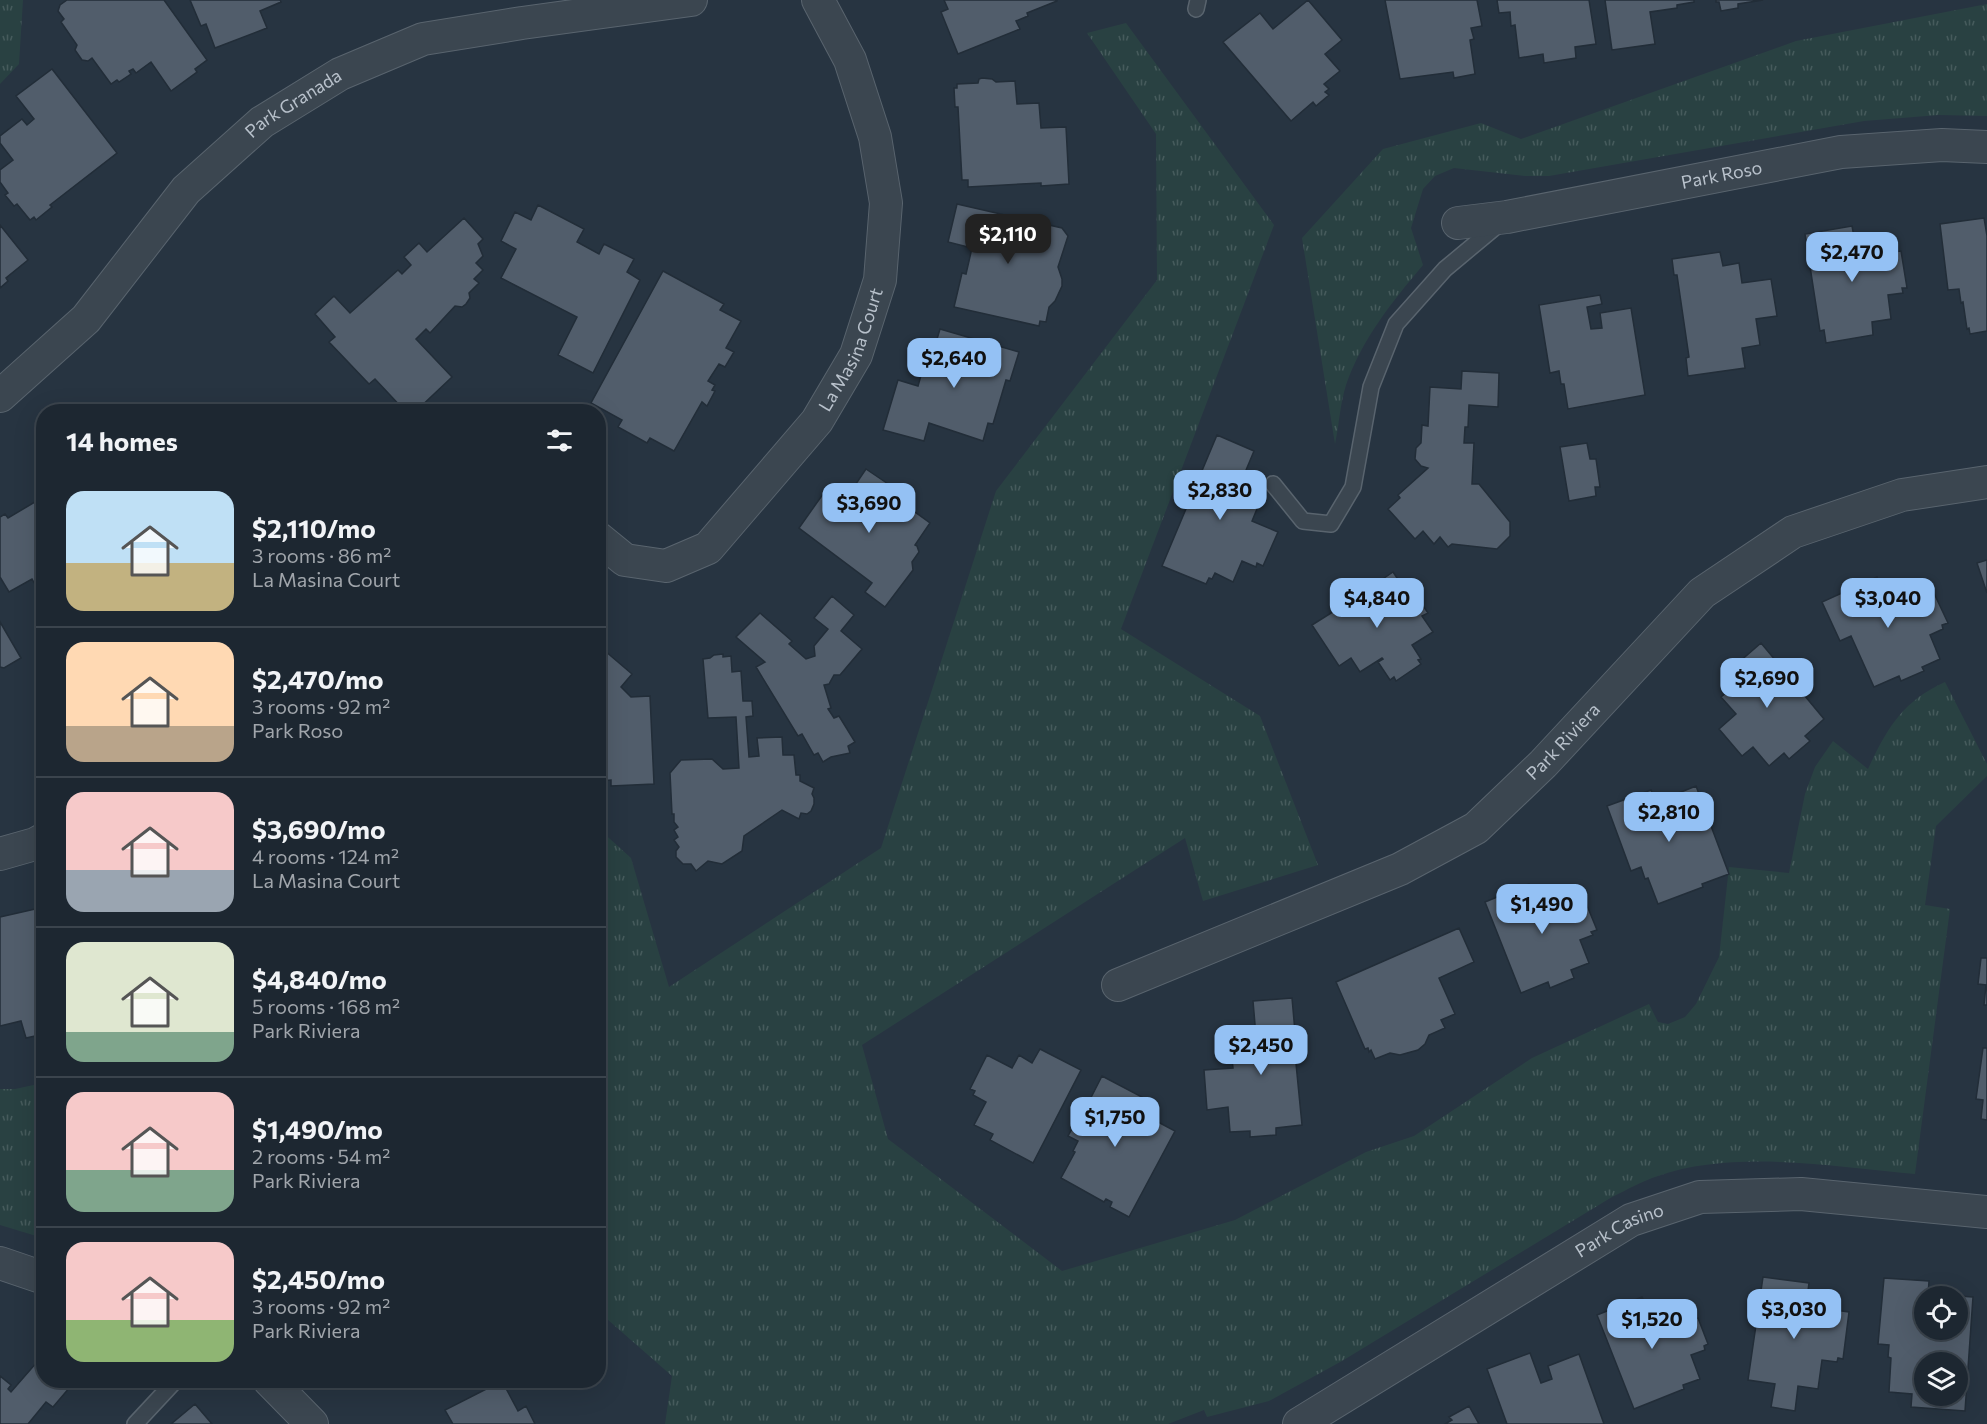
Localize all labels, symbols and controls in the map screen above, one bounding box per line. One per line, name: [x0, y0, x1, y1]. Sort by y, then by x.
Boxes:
street label: Park Granada: [240, 64, 345, 142]
street label: Park Roso: [1679, 156, 1764, 193]
pin: $2,110: [959, 214, 1057, 265]
text: $2,110: [979, 221, 1037, 245]
pin: $2,470: [1803, 232, 1901, 283]
text: $2,470: [1820, 239, 1884, 263]
street label: La Masina Court: [813, 285, 887, 415]
pin: $2,640: [905, 338, 1003, 389]
text: $2,640: [921, 345, 987, 369]
icon: filters: [543, 424, 576, 457]
text: 14 homes: [66, 425, 178, 456]
pin: $2,830: [1171, 470, 1269, 521]
text: $2,830: [1188, 477, 1252, 501]
pin: $3,690: [820, 483, 918, 534]
text: $3,690: [836, 490, 902, 514]
text: $2,110/mo: [252, 512, 376, 543]
icon: home: [114, 515, 186, 587]
text: 3 rooms · 86 m²: [252, 543, 391, 567]
text: La Masina Court: [252, 567, 400, 591]
pin: $4,840: [1328, 578, 1426, 629]
pin: $3,040: [1839, 578, 1937, 629]
text: $4,840: [1344, 585, 1410, 609]
text: $3,040: [1855, 585, 1921, 609]
pin: $2,690: [1718, 658, 1816, 709]
text: $2,470/mo: [252, 663, 384, 694]
text: $2,690: [1734, 665, 1800, 689]
icon: home: [114, 666, 186, 738]
text: 3 rooms · 92 m²: [252, 694, 390, 718]
street label: Park Riviera: [1521, 698, 1604, 784]
text: Park Roso: [252, 718, 343, 742]
pin: $2,810: [1620, 792, 1718, 843]
text: $2,810: [1638, 799, 1700, 823]
text: $3,690/mo: [252, 813, 385, 844]
icon: home: [114, 816, 186, 888]
text: 4 rooms · 124 m²: [252, 844, 399, 868]
text: La Masina Court: [252, 868, 400, 892]
pin: $1,490: [1493, 884, 1591, 935]
text: $1,490: [1510, 891, 1574, 915]
text: $4,840/mo: [252, 963, 387, 994]
icon: home: [114, 966, 186, 1038]
text: 5 rooms · 168 m²: [252, 994, 400, 1018]
text: Park Riviera: [252, 1018, 360, 1042]
pin: $2,450: [1212, 1025, 1310, 1076]
text: $2,450: [1229, 1032, 1293, 1056]
pin: $1,750: [1066, 1097, 1164, 1148]
text: $1,750: [1084, 1104, 1146, 1128]
text: $1,490/mo: [252, 1113, 383, 1144]
icon: home: [114, 1116, 186, 1188]
text: 2 rooms · 54 m²: [252, 1144, 390, 1168]
text: Park Riviera: [252, 1168, 360, 1192]
street label: Park Casino: [1571, 1198, 1666, 1262]
text: $2,450/mo: [252, 1263, 385, 1294]
icon: home: [114, 1266, 186, 1338]
map controls: [1914, 1286, 1968, 1406]
button: locate: [1914, 1286, 1968, 1340]
pin: $3,030: [1745, 1289, 1843, 1340]
text: 3 rooms · 92 m²: [252, 1294, 390, 1318]
text: $3,030: [1761, 1296, 1827, 1320]
pin: $1,520: [1603, 1299, 1701, 1350]
text: $1,520: [1621, 1306, 1683, 1330]
text: Park Riviera: [252, 1318, 360, 1342]
button: layers: [1914, 1352, 1968, 1406]

